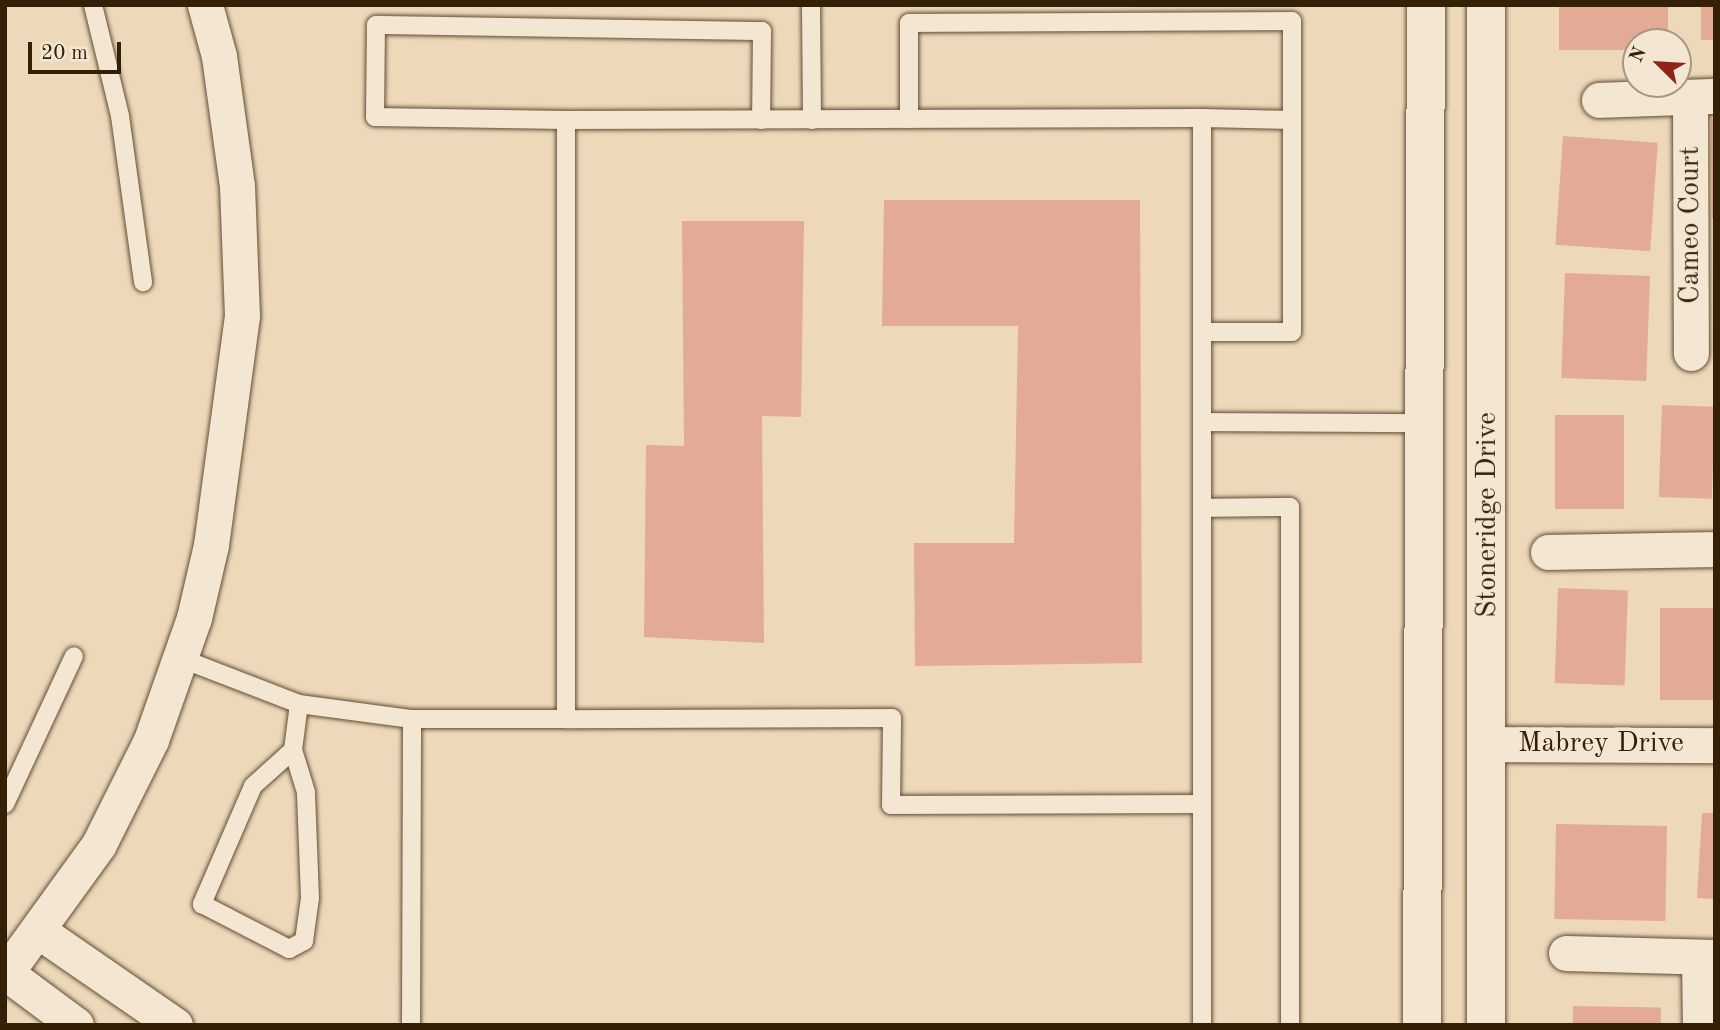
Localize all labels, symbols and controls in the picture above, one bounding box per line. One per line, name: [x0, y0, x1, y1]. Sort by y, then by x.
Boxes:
scale bar: [32, 28, 124, 72]
north arrow: [1622, 28, 1692, 98]
text: 20 m: [41, 43, 88, 64]
text: N: [1628, 45, 1651, 66]
street label: Cameo Court: [1674, 146, 1708, 304]
street label: Stoneridge Drive: [1471, 412, 1505, 618]
street label: Mabrey Drive: [1518, 727, 1684, 761]

